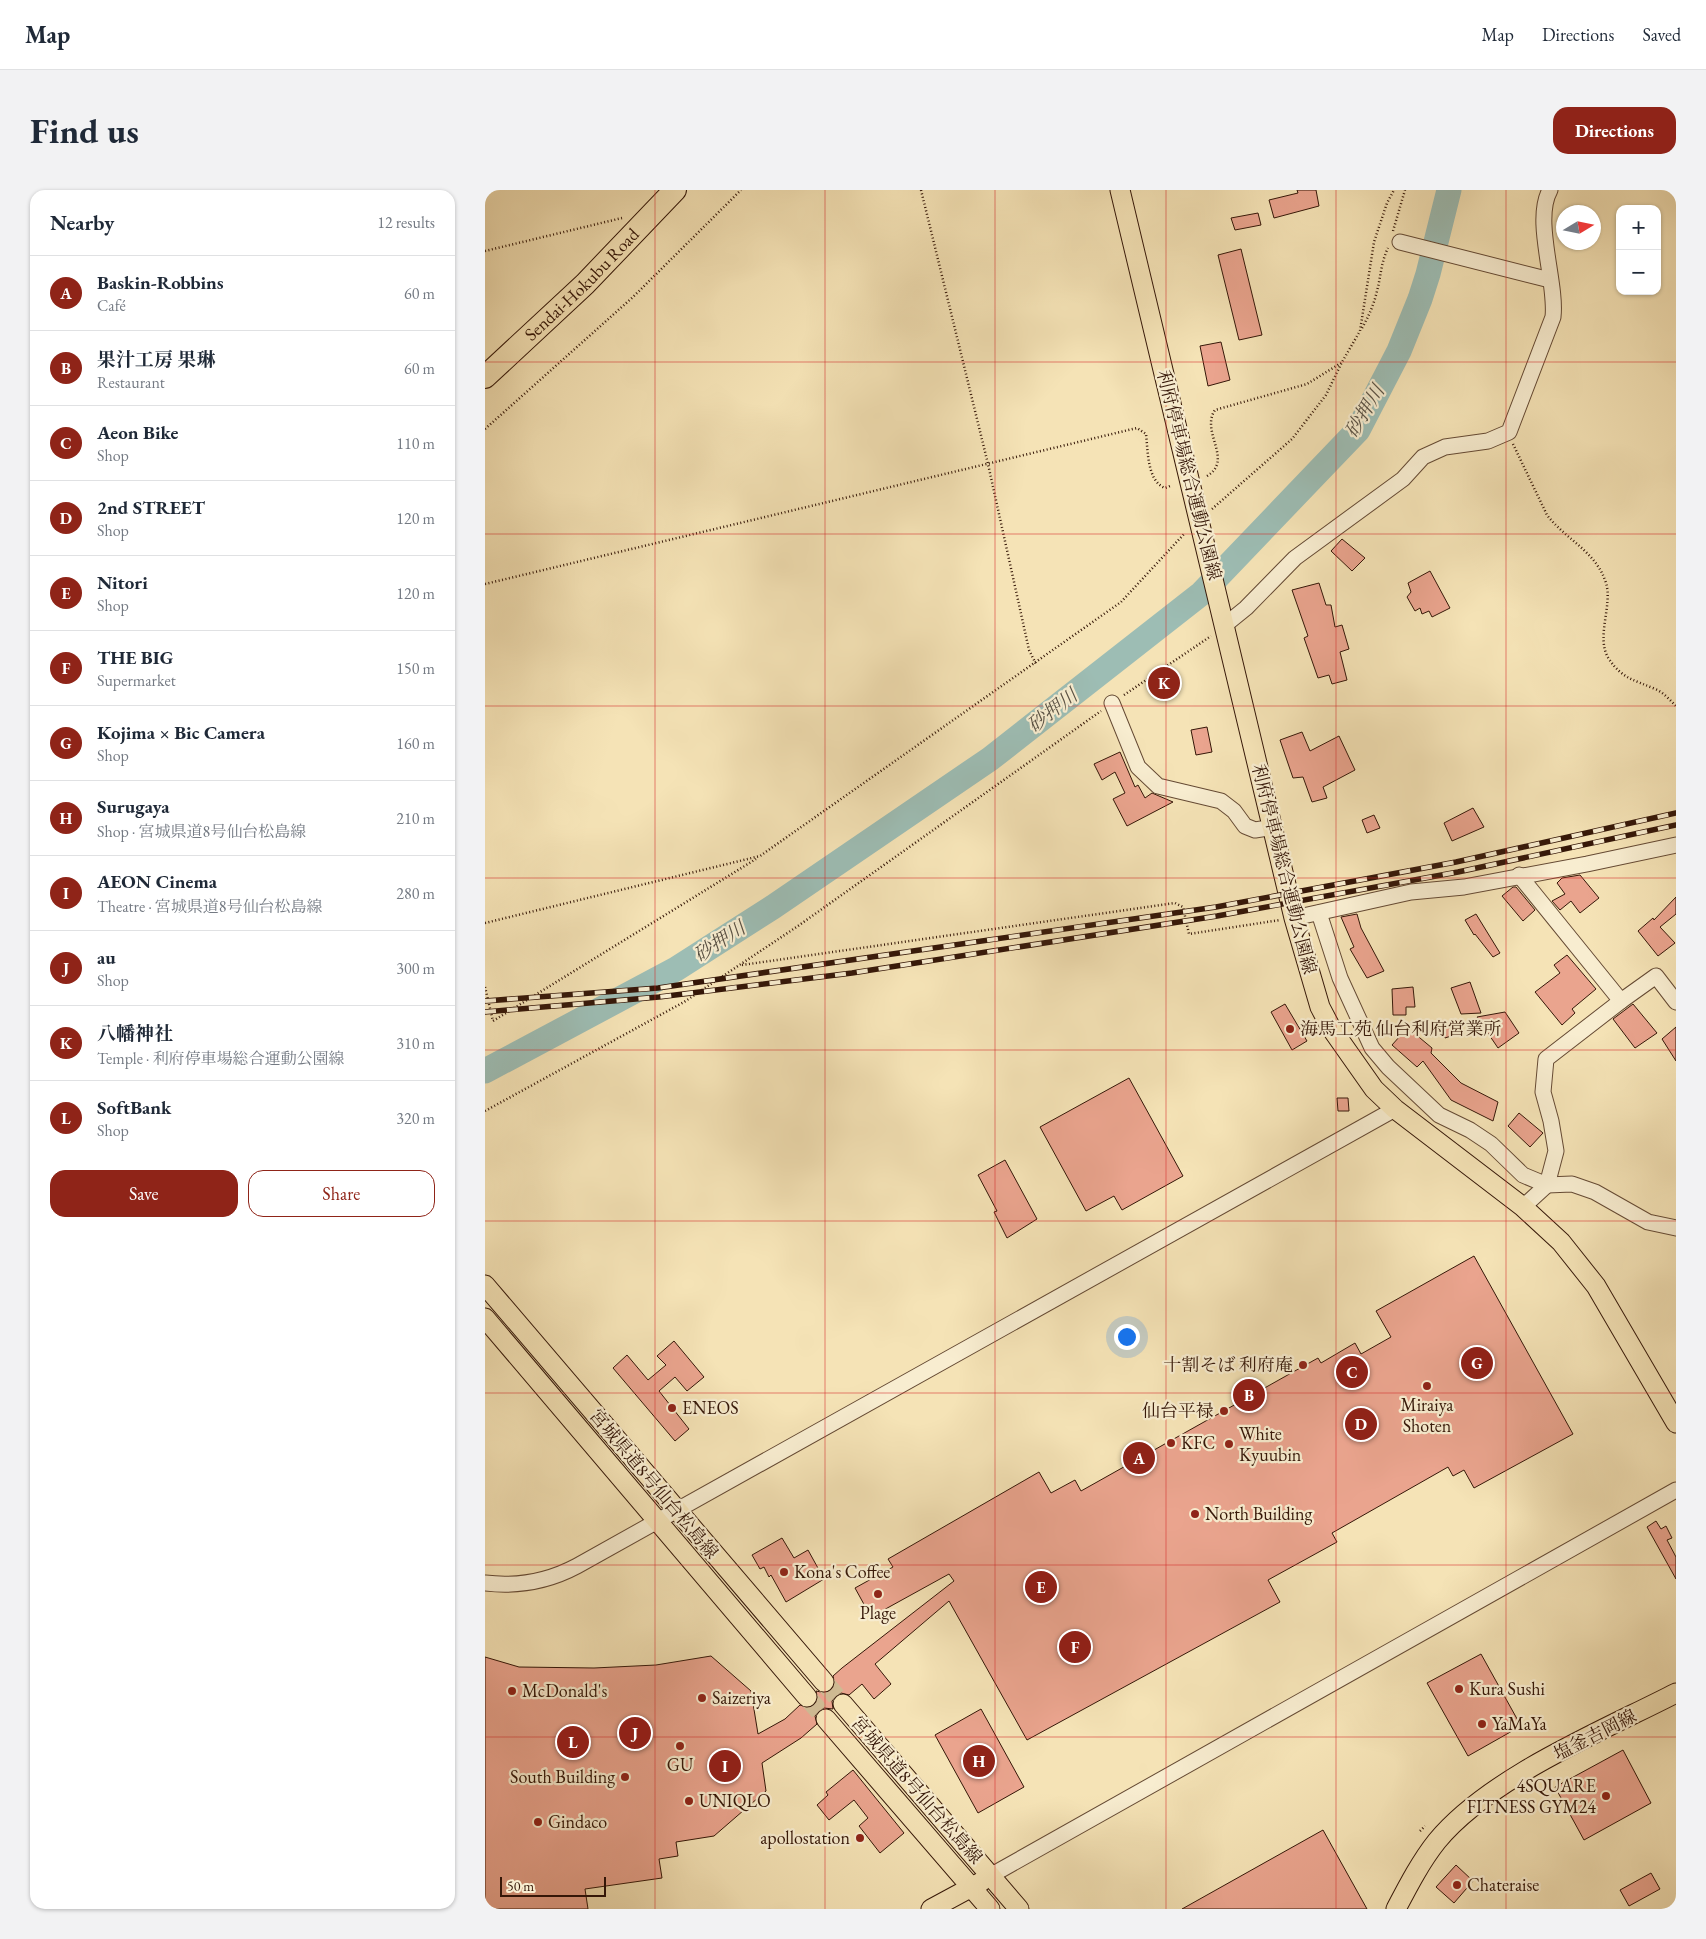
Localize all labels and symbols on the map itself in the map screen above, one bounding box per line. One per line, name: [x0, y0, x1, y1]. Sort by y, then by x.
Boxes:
north arrow: [1556, 205, 1601, 250]
street label: Sendai-Hokubu Road: [519, 222, 644, 346]
street label: 利府停車場総合運動公園線: [1152, 367, 1227, 582]
water label: 砂押川: [1339, 379, 1391, 442]
pin: K: [1148, 664, 1180, 702]
water label: 砂押川: [1022, 682, 1084, 738]
street label: 利府停車場総合運動公園線: [1247, 761, 1322, 976]
water label: 砂押川: [689, 914, 752, 967]
place label: 海馬工苑 仙台利府営業所: [1300, 1017, 1502, 1040]
marker: 海馬工苑 仙台利府営業所: [1284, 1023, 1296, 1035]
your location: [1114, 1324, 1140, 1350]
pin: G: [1461, 1344, 1493, 1382]
place label: 十割そば 利府庵: [1163, 1353, 1293, 1376]
pin: C: [1336, 1353, 1368, 1391]
marker: 十割そば 利府庵: [1297, 1359, 1309, 1371]
pin: B: [1233, 1376, 1265, 1414]
marker: Miraiya Shoten: [1421, 1380, 1433, 1392]
place label: Miraiya Shoten: [1400, 1393, 1454, 1437]
place label: ENEOS: [682, 1396, 739, 1419]
place label: 仙台平禄: [1142, 1399, 1214, 1422]
marker: ENEOS: [666, 1402, 678, 1414]
street label: 宮城県道8号仙台松島線: [585, 1404, 724, 1563]
marker: 仙台平禄: [1218, 1405, 1230, 1417]
pin: D: [1345, 1405, 1377, 1443]
place label: White Kyuubin: [1239, 1422, 1302, 1466]
place label: KFC: [1181, 1431, 1215, 1454]
marker: KFC: [1165, 1437, 1177, 1449]
marker: White Kyuubin: [1223, 1438, 1235, 1450]
pin: A: [1123, 1439, 1155, 1477]
place label: North Building: [1205, 1502, 1313, 1525]
marker: North Building: [1189, 1508, 1201, 1520]
place label: Kona's Coffee: [794, 1560, 890, 1583]
marker: Kona's Coffee: [778, 1566, 790, 1578]
pin: E: [1025, 1568, 1057, 1606]
marker: Plage: [872, 1588, 884, 1600]
place label: Plage: [860, 1601, 896, 1624]
pin: F: [1059, 1628, 1091, 1666]
place label: Kura Sushi: [1469, 1677, 1545, 1700]
place label: McDonald's: [522, 1679, 607, 1702]
marker: Kura Sushi: [1453, 1683, 1465, 1695]
marker: McDonald's: [506, 1685, 518, 1697]
place label: Saizeriya: [712, 1686, 772, 1709]
marker: Saizeriya: [696, 1692, 708, 1704]
street label: 塩釜吉岡線: [1549, 1704, 1640, 1765]
street label: 宮城県道8号仙台松島線: [847, 1711, 988, 1868]
place label: YaMaYa: [1492, 1712, 1547, 1735]
pin: J: [619, 1714, 651, 1752]
marker: YaMaYa: [1476, 1718, 1488, 1730]
pin: L: [557, 1723, 589, 1761]
marker: GU: [674, 1740, 686, 1752]
pin: H: [963, 1742, 995, 1780]
pin: I: [709, 1747, 741, 1785]
place label: GU: [667, 1753, 694, 1776]
place label: South Building: [510, 1765, 615, 1788]
marker: South Building: [619, 1771, 631, 1783]
place label: 4SQUARE FITNESS GYM24: [1467, 1774, 1596, 1818]
place label: UNIQLO: [699, 1789, 771, 1812]
marker: 4SQUARE FITNESS GYM24: [1600, 1790, 1612, 1802]
marker: UNIQLO: [683, 1795, 695, 1807]
place label: Gindaco: [548, 1810, 607, 1833]
marker: Gindaco: [532, 1816, 544, 1828]
place label: apollostation: [760, 1826, 850, 1849]
marker: apollostation: [854, 1832, 866, 1844]
place label: Chateraise: [1467, 1873, 1539, 1896]
scale bar: [500, 1874, 606, 1897]
marker: Chateraise: [1451, 1879, 1463, 1891]

